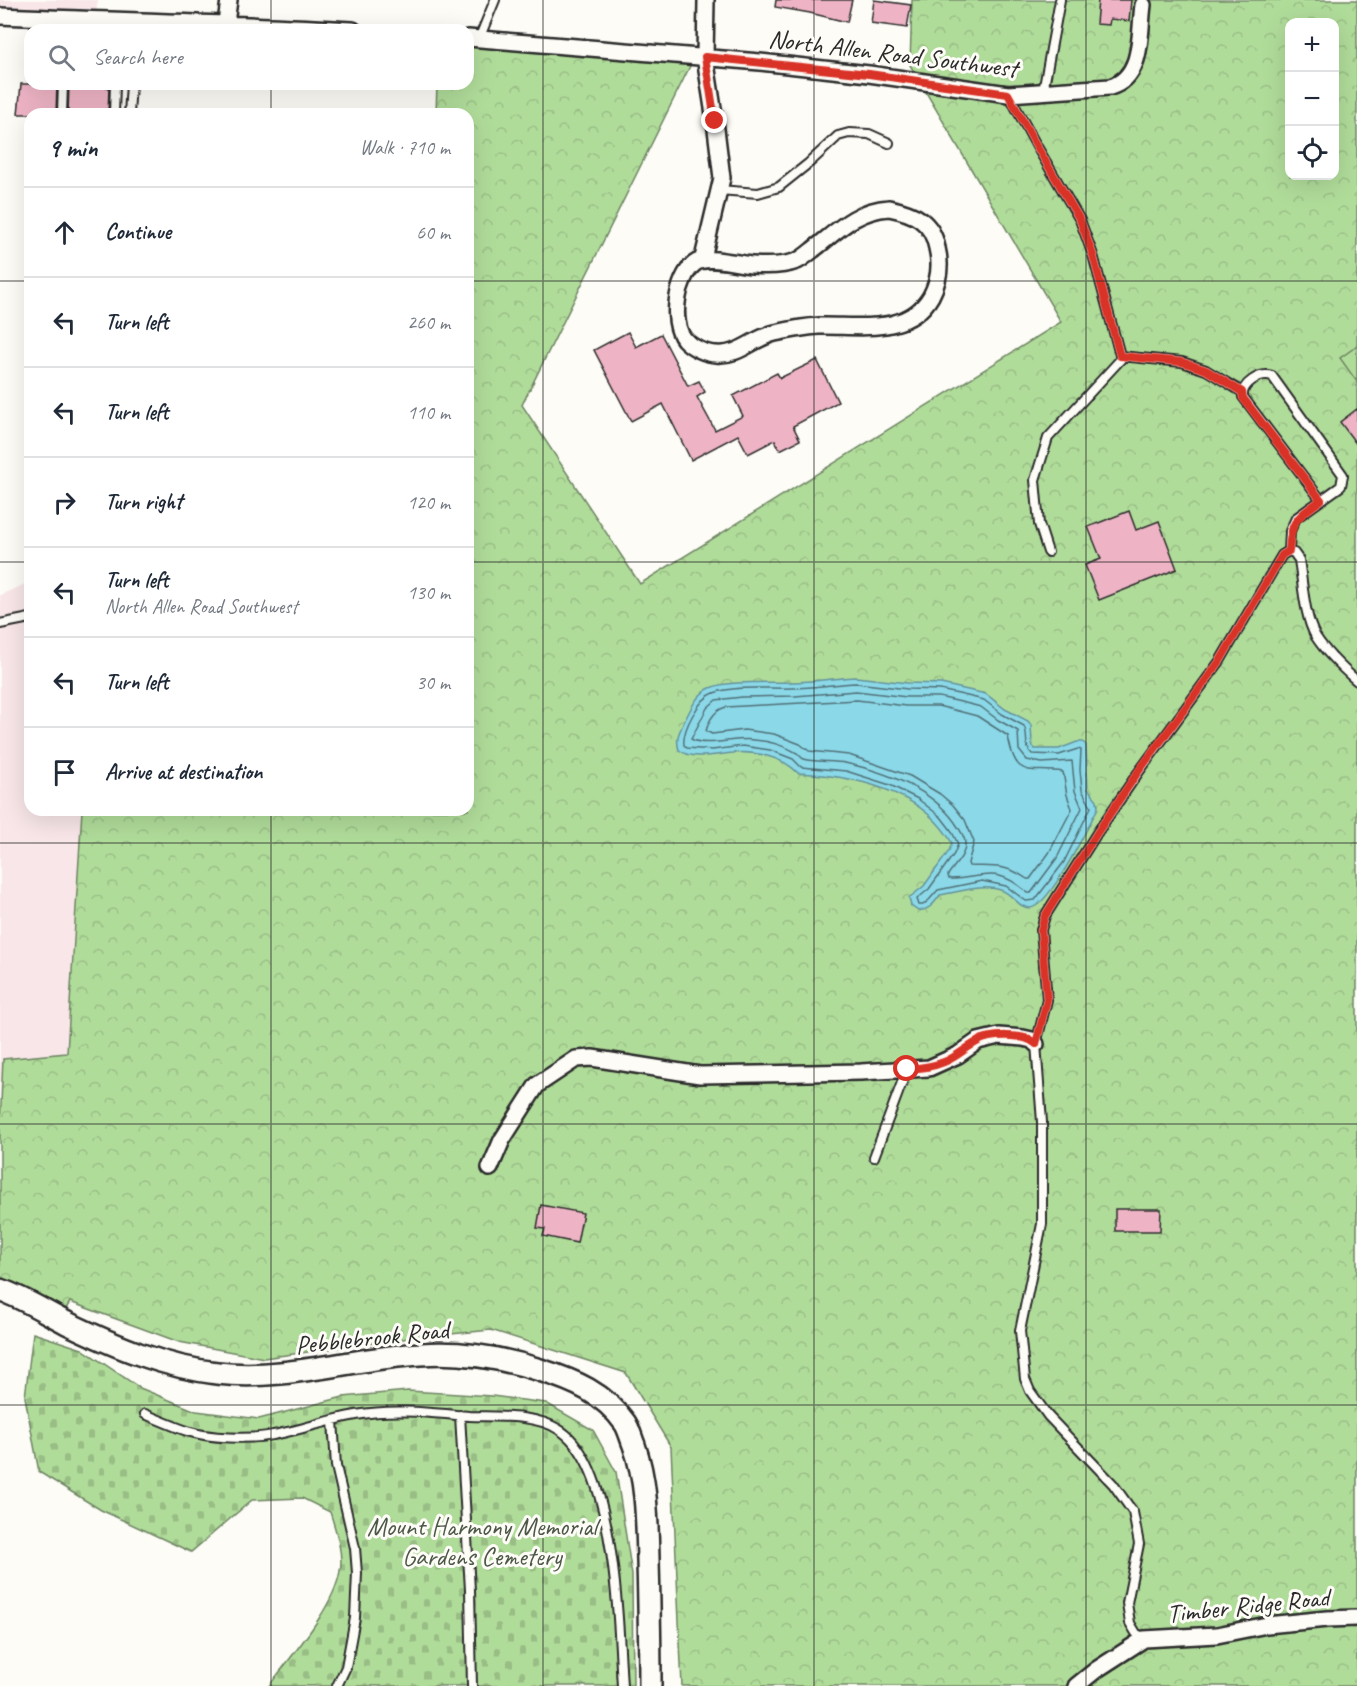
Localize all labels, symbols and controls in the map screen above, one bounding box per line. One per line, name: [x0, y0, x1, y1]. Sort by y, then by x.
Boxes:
map controls: [1285, 18, 1339, 180]
button: +: [1285, 18, 1339, 72]
street label: North Allen Road Southwest: [767, 22, 1023, 86]
search box: [24, 24, 474, 90]
icon: search: [45, 41, 78, 74]
text: Search here: [93, 43, 183, 71]
button: −: [1285, 72, 1339, 126]
route end: [701, 107, 727, 133]
button: locate: [1285, 126, 1339, 180]
text: 9 min: [48, 131, 98, 164]
text: Walk · 710 m: [360, 135, 450, 160]
icon: ahead: [48, 216, 81, 249]
text: Continue: [105, 218, 171, 246]
text: 60 m: [416, 220, 450, 245]
icon: left: [48, 306, 81, 339]
text: Turn left: [105, 308, 169, 336]
text: 260 m: [407, 310, 450, 335]
icon: left: [48, 396, 81, 429]
text: Turn left: [105, 398, 169, 426]
text: 110 m: [407, 400, 450, 425]
icon: right: [48, 486, 81, 519]
text: Turn right: [105, 488, 182, 516]
text: 120 m: [407, 490, 450, 515]
text: Turn left: [105, 566, 169, 594]
icon: left: [48, 576, 81, 609]
text: 130 m: [407, 580, 450, 605]
text: North Allen Road Southwest: [105, 594, 298, 619]
icon: left: [48, 666, 81, 699]
text: Turn left: [105, 668, 169, 696]
text: 30 m: [416, 670, 450, 695]
icon: arrive: [48, 756, 81, 789]
text: Arrive at destination: [105, 758, 262, 786]
route start: [893, 1055, 919, 1081]
street label: Pebblebrook Road: [294, 1313, 454, 1362]
park label: Mount Harmony Memorial Gardens Cemetery: [367, 1510, 602, 1573]
street label: Timber Ridge Road: [1165, 1580, 1334, 1630]

